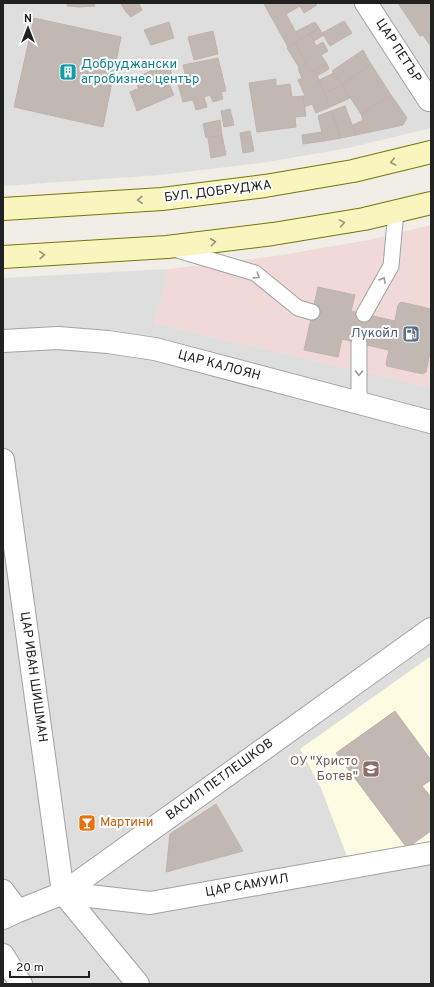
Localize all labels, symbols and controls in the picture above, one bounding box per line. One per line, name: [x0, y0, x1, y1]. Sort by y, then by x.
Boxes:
north arrow: [8, 8, 48, 48]
text: N: [24, 12, 32, 26]
street label: ЦАР ПЕТЪР: [372, 16, 424, 86]
place label: Добруджански агробизнес център: [81, 57, 199, 88]
building icon: Добруджански агробизнес център: [58, 62, 78, 82]
one-way arrow: [390, 157, 396, 165]
street label: БУЛ. ДОБРУДЖА: [163, 177, 273, 207]
one-way arrow: [137, 196, 143, 205]
one-way arrow: [339, 219, 345, 227]
one-way arrow: [210, 238, 216, 247]
one-way arrow: [39, 250, 45, 259]
one-way arrow: [253, 271, 260, 279]
one-way arrow: [379, 277, 386, 284]
fuel station icon: Лукойл: [401, 324, 421, 344]
place label: Лукойл: [351, 326, 398, 342]
street label: ЦАР КАЛОЯН: [176, 347, 262, 385]
one-way arrow: [355, 370, 363, 376]
street label: ЦАР ИВАН ШИШМАН: [16, 611, 50, 743]
street label: ВАСИЛ ПЕТЛЕШКОВ: [163, 736, 277, 824]
place label: ОУ "Христо Ботев": [290, 754, 358, 785]
school or university icon: ОУ "Христо Ботев": [361, 759, 381, 779]
bar icon: Мартини: [77, 813, 97, 833]
place label: Мартини: [100, 815, 153, 831]
street label: ЦАР САМУИЛ: [204, 871, 290, 901]
scale bar: [10, 953, 89, 979]
text: 20 m: [16, 960, 44, 976]

